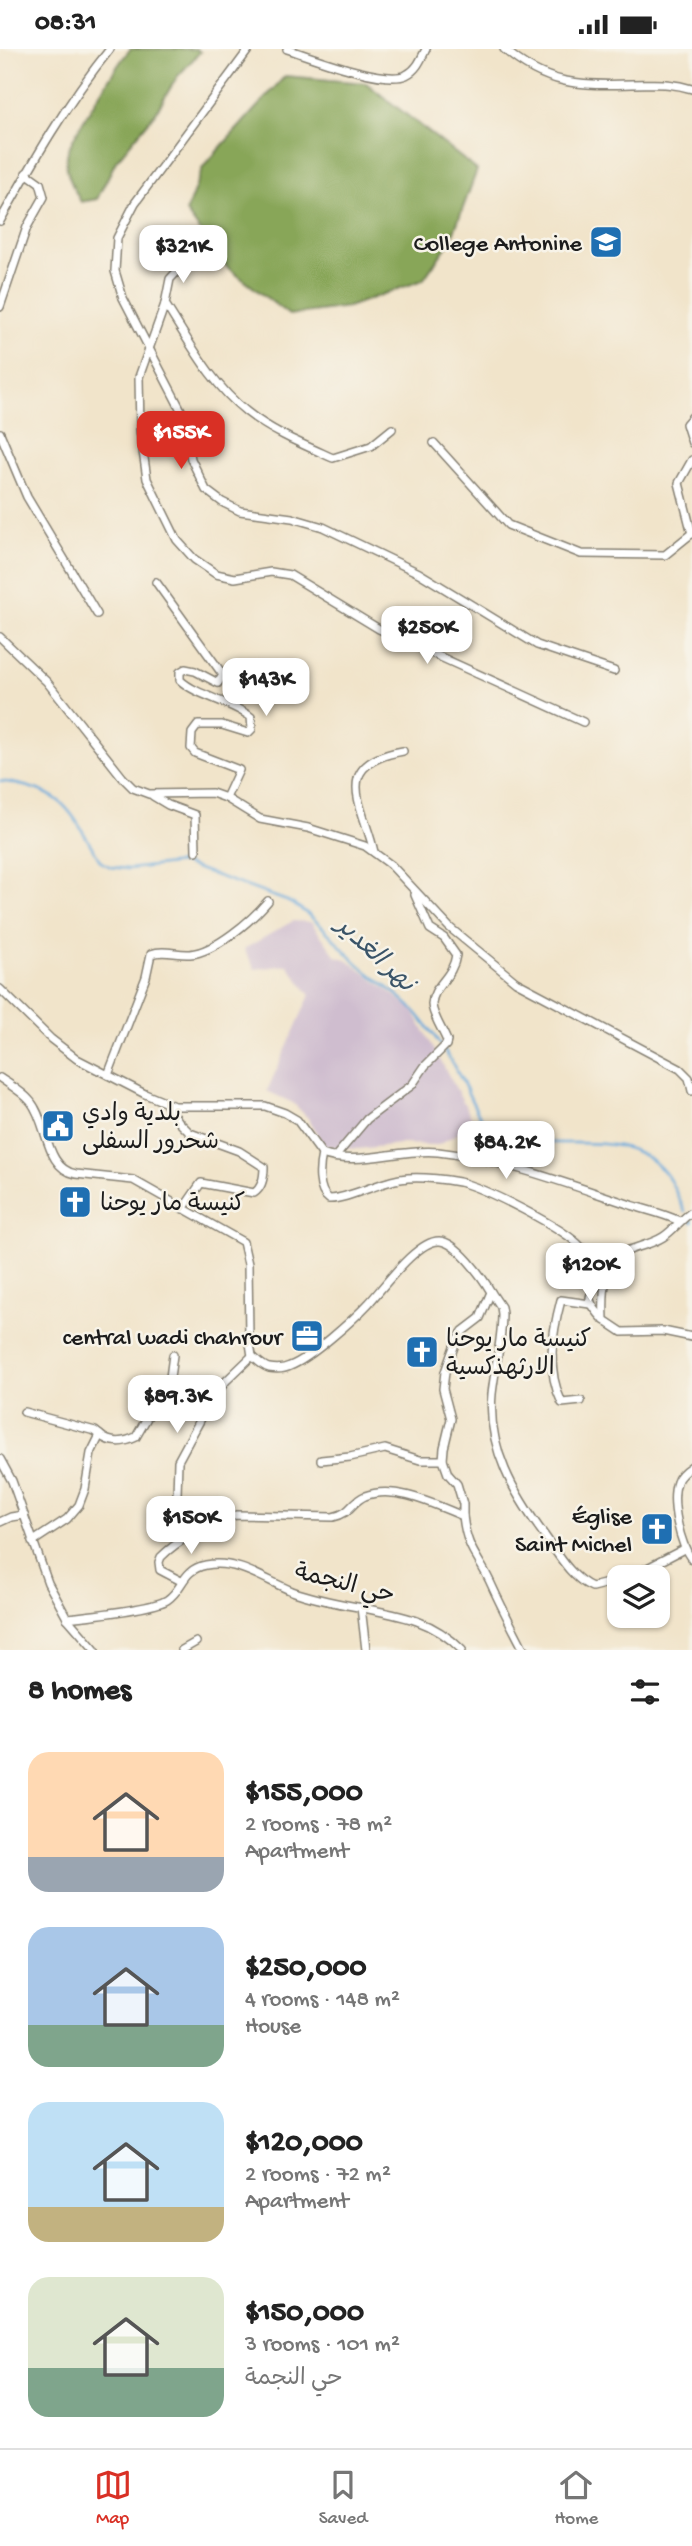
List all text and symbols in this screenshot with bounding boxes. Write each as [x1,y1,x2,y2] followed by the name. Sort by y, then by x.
[35,9,96,40] text: 08:31
[587,223,625,261] school or university icon: College Antonine
[134,225,232,285] pin: $321K
[414,231,583,260] place label: College Antonine
[155,234,211,261] text: $321K
[132,411,230,471] pin: $155K
[153,420,209,447] text: $155K
[378,607,476,666] pin: $250K
[397,615,457,642] text: $250K
[217,659,315,718] pin: $143K
[238,667,294,694] text: $143K
[326,909,422,1002] water label: نهر الغدير
[82,1101,219,1158] place label: بلدية وادي شحرور السفلى
[39,1107,77,1145] public building icon: بلدية وادي شحرور السفلى
[449,1121,563,1181] pin: $84.2K
[474,1130,538,1157] text: $84.2K
[56,1183,94,1221] church icon: كنيسة مار يوحنا
[100,1191,245,1220] place label: كنيسة مار يوحنا
[541,1243,639,1303] pin: $120K
[562,1252,618,1279] text: $120K
[288,1317,326,1355] office icon: central wadi chahrour
[63,1325,285,1354] place label: central wadi chahrour
[446,1327,591,1384] place label: كنيسة مار يوحنا الارثهذكسية
[403,1333,441,1371] church icon: كنيسة مار يوحنا الارثهذكسية
[120,1375,234,1435] pin: $89.3K
[144,1384,210,1411] text: $89.3K
[142,1497,240,1556] pin: $150K
[515,1504,633,1561] place label: Église Saint Michel
[162,1505,220,1532] text: $150K
[638,1510,676,1548] church icon: Église Saint Michel
[290,1559,397,1615] street label: حي النجمة
[607,1565,670,1628] map controls
[607,1565,670,1628] button: layers
[626,1673,664,1711] icon: filters
[28,1675,131,1710] text: 8 homes
[245,1777,363,1812] text: $155,000
[84,1780,168,1864] icon: home
[245,1812,392,1839] text: 2 rooms · 78 m²
[245,1839,349,1866] text: Apartment
[245,1952,367,1987] text: $250,000
[84,1955,168,2039] icon: home
[245,1987,400,2014] text: 4 rooms · 148 m²
[245,2014,301,2041] text: House
[245,2127,363,2162] text: $120,000
[84,2130,168,2214] icon: home
[245,2162,391,2189] text: 2 rooms · 72 m²
[245,2189,349,2216] text: Apartment
[245,2297,364,2332] text: $150,000
[84,2305,168,2389] icon: home
[245,2332,400,2359] text: 3 rooms · 101 m²
[245,2366,343,2393] text: حي النجمة
[94,2466,132,2531] tab: Map
[319,2466,367,2531] tab: Saved
[554,2466,598,2531] tab: Home

